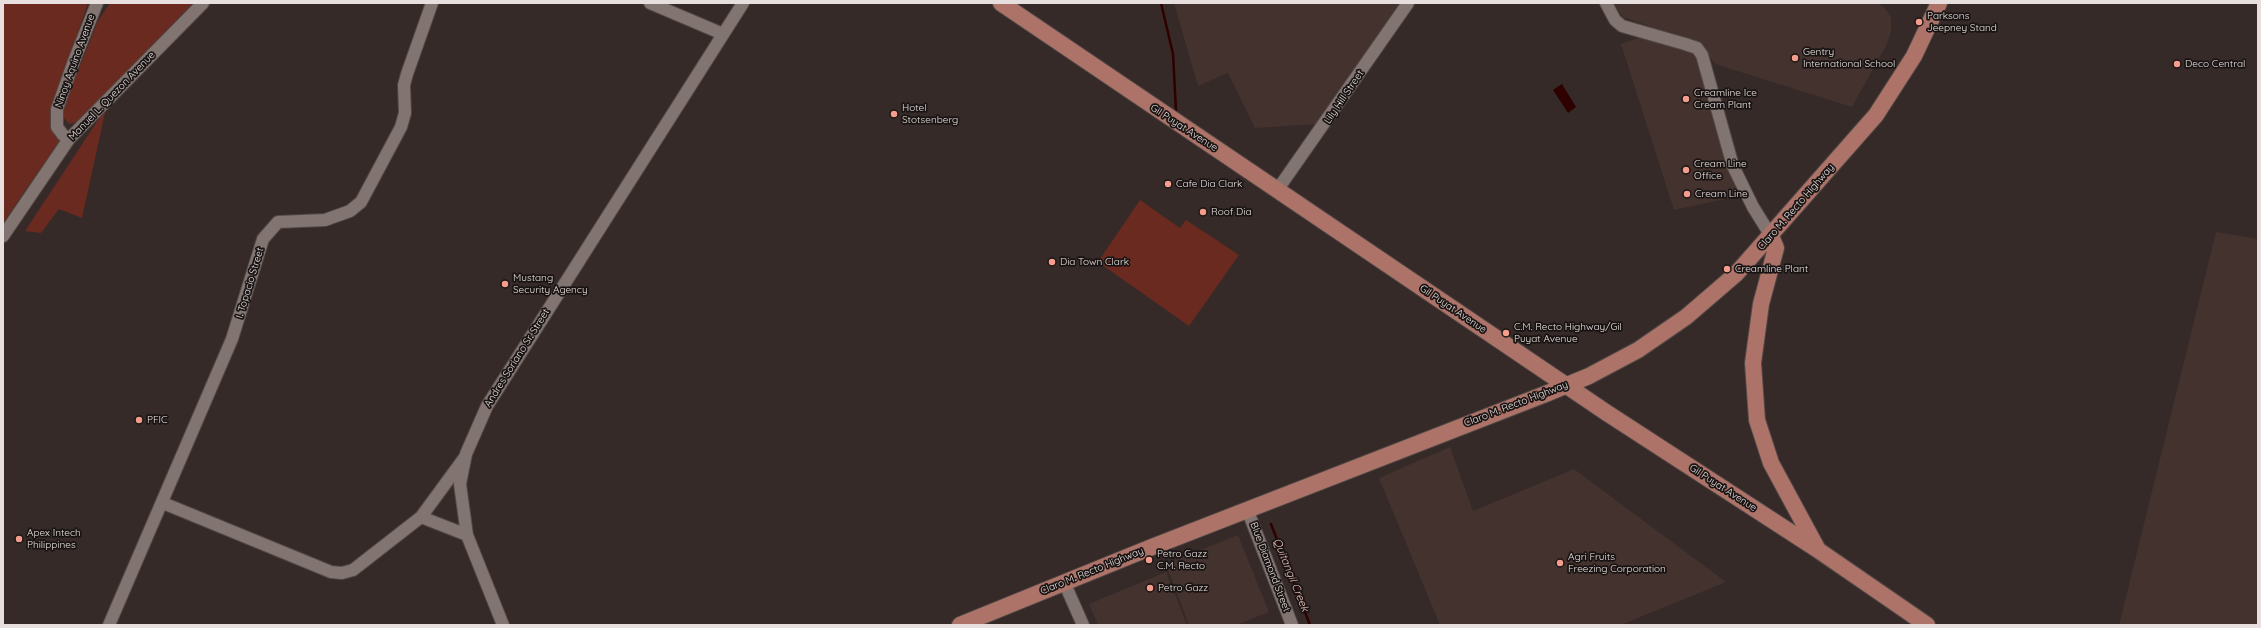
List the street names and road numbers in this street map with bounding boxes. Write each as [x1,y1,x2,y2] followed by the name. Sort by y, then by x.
[52,13,98,109] street label: Ninoy Aquino Avenue
[66,49,158,143] street label: Manuel L. Quezon Avenue
[1322,68,1366,126] street label: Lily Hill Street
[1148,102,1220,154] street label: Gil Puyat Avenue
[1755,161,1837,253] street label: Claro M. Recto Highway
[234,246,266,320] street label: I. Topacio Street
[1417,282,1489,336] street label: Gil Puyat Avenue
[482,307,552,409] street label: Andres Soriano Sr. Street
[1462,379,1570,429] street label: Claro M. Recto Highway
[1687,462,1759,514] street label: Gil Puyat Avenue
[1247,520,1293,614] street label: Blue Diamond Street
[1039,545,1145,597] street label: Claro M. Recto Highway

